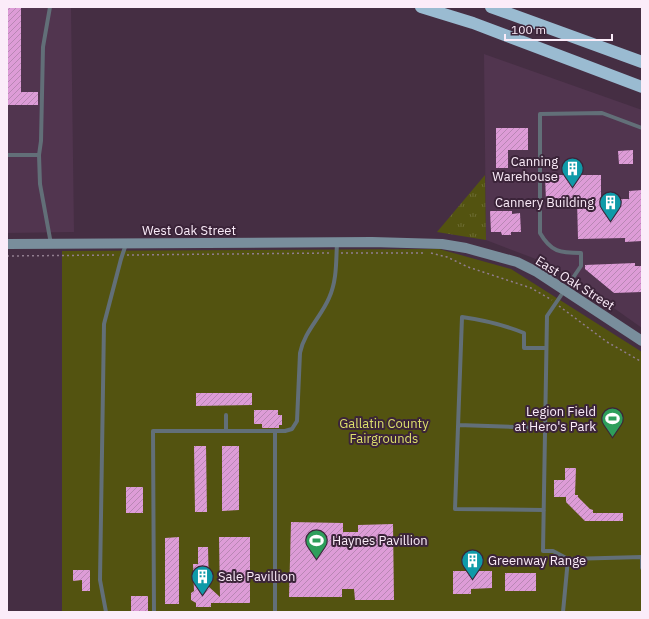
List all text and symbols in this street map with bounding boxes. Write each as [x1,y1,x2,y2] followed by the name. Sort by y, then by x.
[505,16,612,42] scale bar
[511,22,546,37] text: 100 m
[492,153,558,185] place label: Canning Warehouse
[560,155,586,188] building icon: Canning Warehouse
[597,189,623,222] building icon: Cannery Building
[495,194,594,211] place label: Cannery Building
[142,222,236,239] street label: West Oak Street
[532,252,618,314] street label: East Oak Street
[515,403,596,435] place label: Legion Field at Hero's Park
[599,405,625,438] sports icon: Legion Field at Hero's Park
[339,415,429,447] park label: Gallatin County Fairgrounds
[303,527,329,560] sports icon: Haynes Pavillion
[332,532,428,549] place label: Haynes Pavillion
[459,547,485,580] building icon: Greenway Range
[488,552,586,569] place label: Greenway Range
[190,563,216,596] building icon: Sale Pavillion
[218,568,295,585] place label: Sale Pavillion

